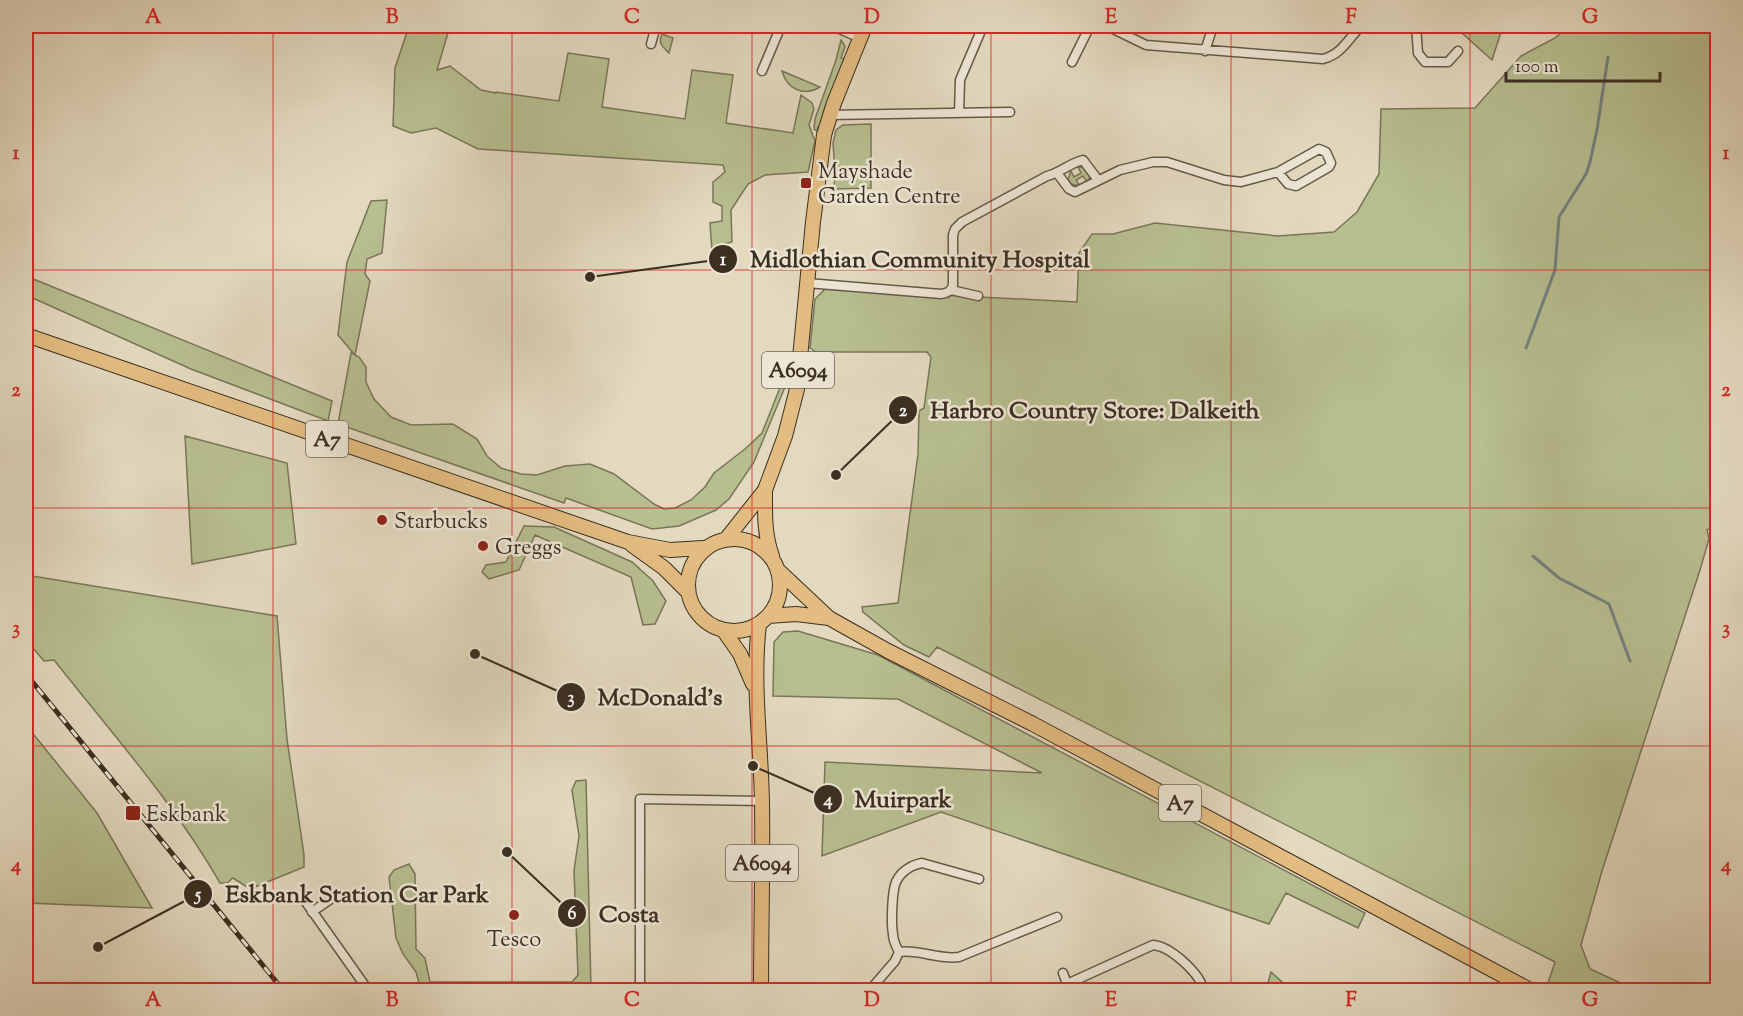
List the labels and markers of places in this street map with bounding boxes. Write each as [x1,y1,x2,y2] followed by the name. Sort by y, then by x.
[818,157,960,214] place label: Mayshade Garden Centre
[799,176,813,190] marker: Mayshade Garden Centre
[708,238,1102,280] callout: Midlothian Community Hospital
[888,389,1272,431] callout: Harbro Country Store: Dalkeith
[394,507,488,539] place label: Starbucks
[375,513,389,527] marker: Starbucks
[495,533,562,565] place label: Greggs
[476,539,490,553] marker: Greggs
[556,676,735,718] callout: McDonald's
[813,778,964,820] callout: Muirpark
[146,800,227,832] place label: Eskbank
[124,804,142,822] marker: Eskbank
[183,873,501,915] callout: Eskbank Station Car Park
[557,892,671,934] callout: Costa
[507,908,521,922] marker: Tesco
[487,925,541,957] place label: Tesco

